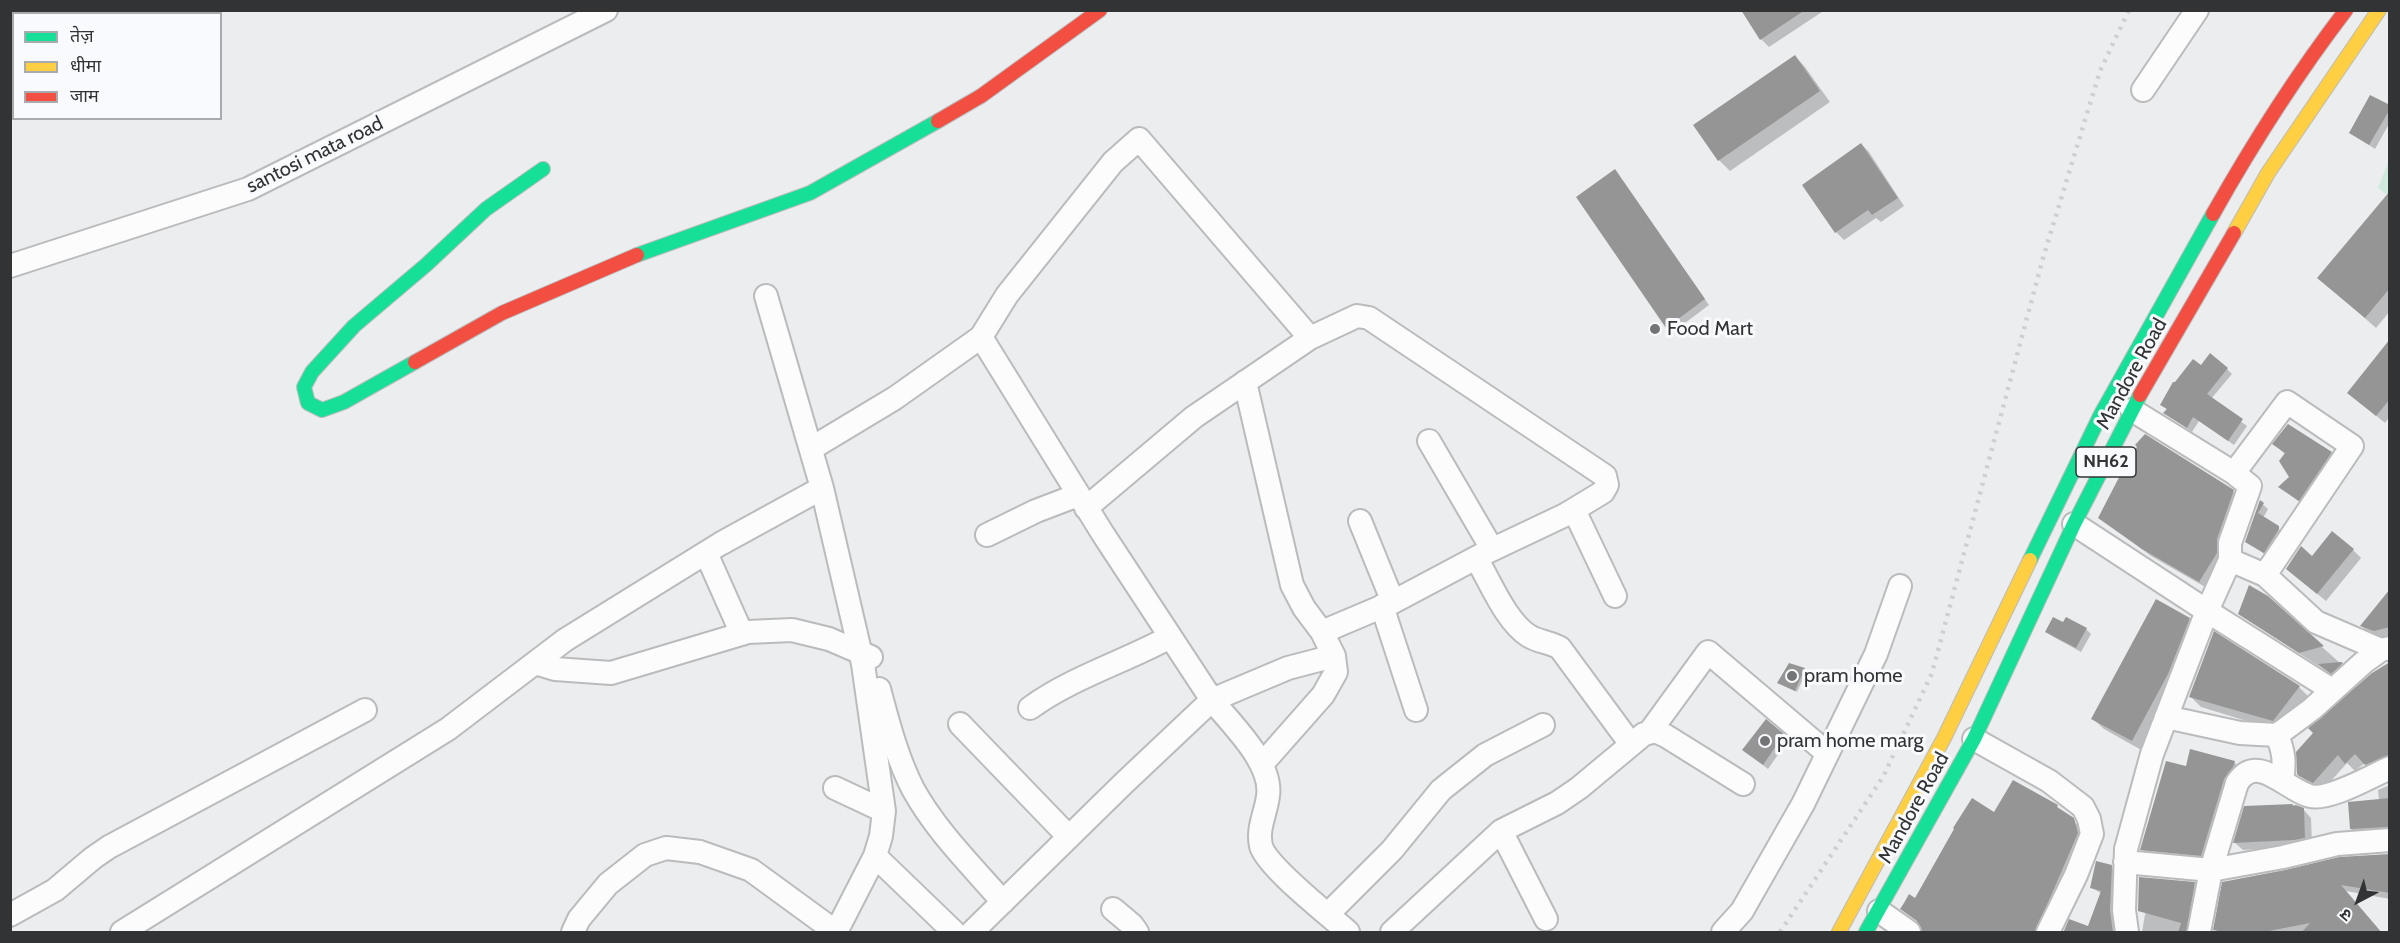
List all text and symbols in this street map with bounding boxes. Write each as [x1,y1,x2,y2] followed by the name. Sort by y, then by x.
[12,12,222,120] legend
[70,25,94,47] text: तेज़
[70,55,101,77] text: धीमा
[70,85,99,107] text: जाम
[243,112,387,198] street label: santosi mata road
[2092,314,2172,434] street label: Mandore Road
[1667,317,1753,341] place label: Food Mart
[1648,322,1662,336] marker: Food Mart
[2076,447,2136,477] road number: NH62
[1804,664,1903,688] place label: pram home
[1785,669,1799,683] marker: pram home
[1777,729,1923,753] place label: pram home marg
[1758,734,1772,748] marker: pram home marg
[1874,748,1954,868] street label: Mandore Road
[2328,871,2388,931] north arrow
[2336,905,2356,925] text: उ

